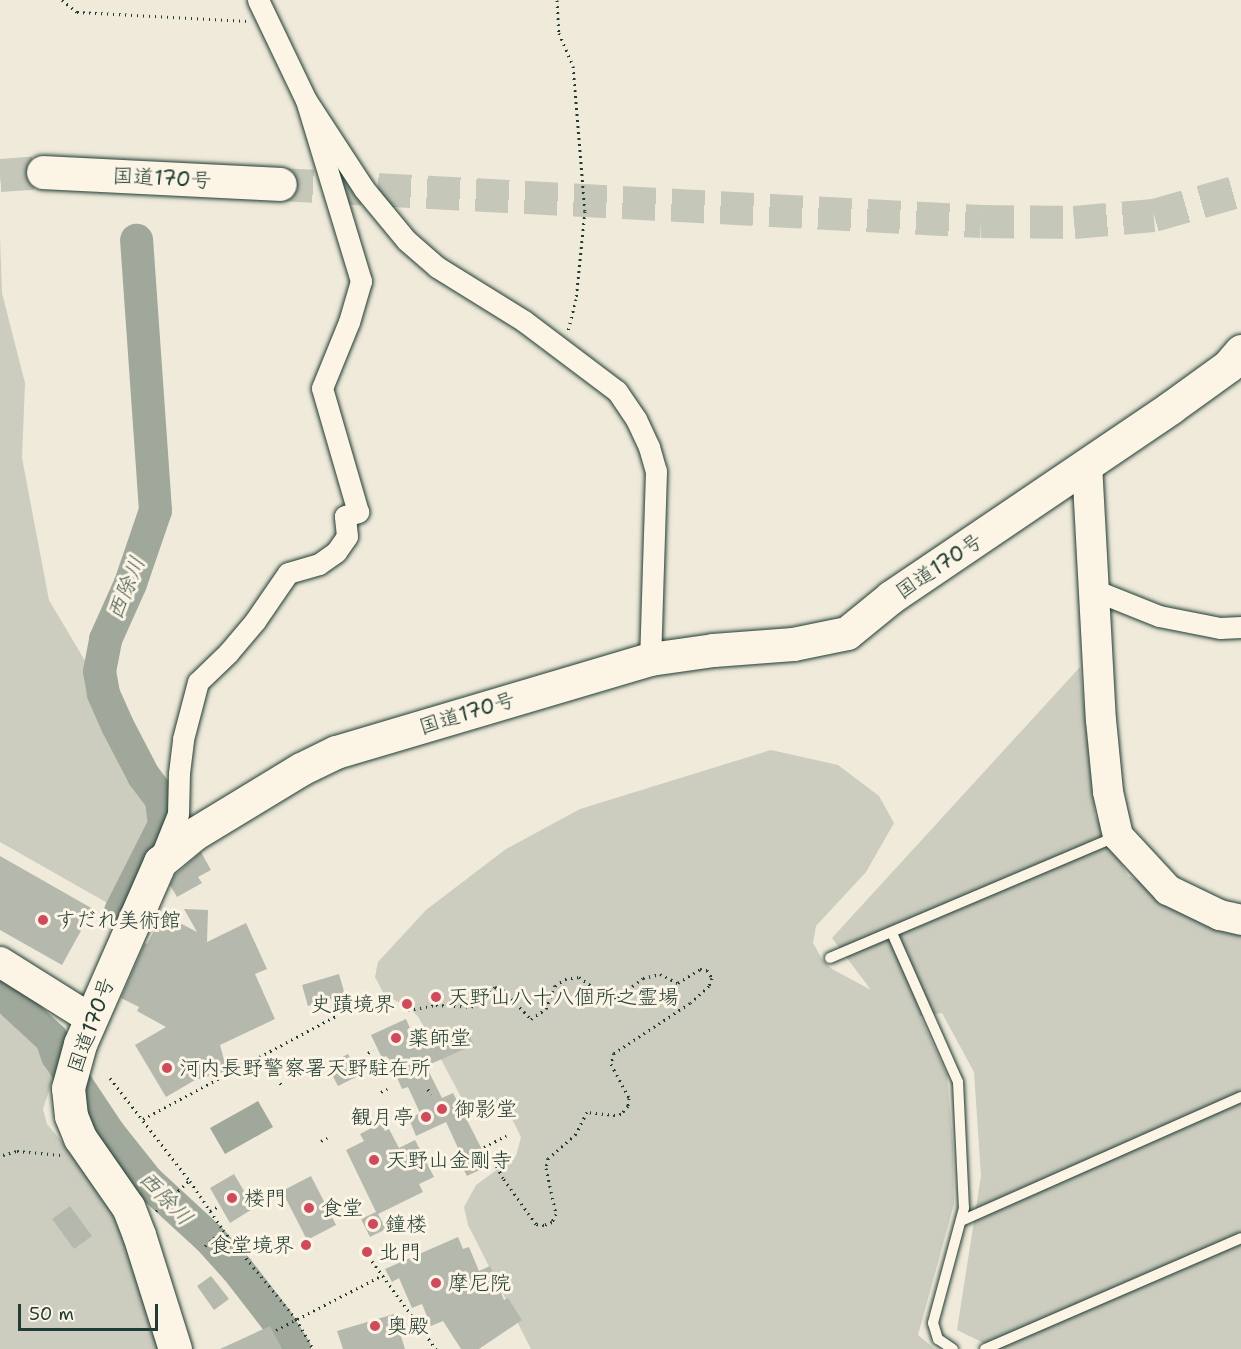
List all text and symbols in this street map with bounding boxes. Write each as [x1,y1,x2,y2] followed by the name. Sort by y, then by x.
[112,163,212,193] street label: 国道170号
[891,528,987,604] street label: 国道170号
[101,552,151,624] water label: 西除川
[416,686,518,740] street label: 国道170号
[55,907,181,933] place label: すだれ美術館
[36,913,50,927] marker: すだれ美術館
[62,974,120,1076] street label: 国道170号
[448,984,679,1010] place label: 天野山八十八個所之霊場
[429,990,443,1004] marker: 天野山八十八個所之霊場
[311,991,395,1017] place label: 史蹟境界
[400,997,414,1011] marker: 史蹟境界
[408,1025,471,1051] place label: 薬師堂
[389,1031,403,1045] marker: 薬師堂
[179,1055,431,1081] place label: 河内長野警察署天野駐在所
[160,1061,174,1075] marker: 河内長野警察署天野駐在所
[454,1096,517,1122] place label: 御影堂
[435,1102,449,1116] marker: 御影堂
[351,1104,414,1130] place label: 観月亭
[419,1110,433,1124] marker: 観月亭
[386,1147,512,1173] place label: 天野山金剛寺
[367,1153,381,1167] marker: 天野山金剛寺
[134,1165,198,1231] water label: 西除川
[244,1185,286,1211] place label: 楼門
[225,1191,239,1205] marker: 楼門
[321,1195,363,1221] place label: 食堂
[302,1201,316,1215] marker: 食堂
[385,1211,427,1237] place label: 鐘楼
[366,1217,380,1231] marker: 鐘楼
[210,1232,294,1258] place label: 食堂境界
[299,1238,313,1252] marker: 食堂境界
[379,1239,421,1265] place label: 北門
[360,1245,374,1259] marker: 北門
[448,1270,511,1296] place label: 摩尼院
[429,1276,443,1290] marker: 摩尼院
[21,1292,160,1330] scale bar
[29,1302,74,1326] text: 50 m
[387,1313,429,1339] place label: 奥殿
[368,1319,382,1333] marker: 奥殿

